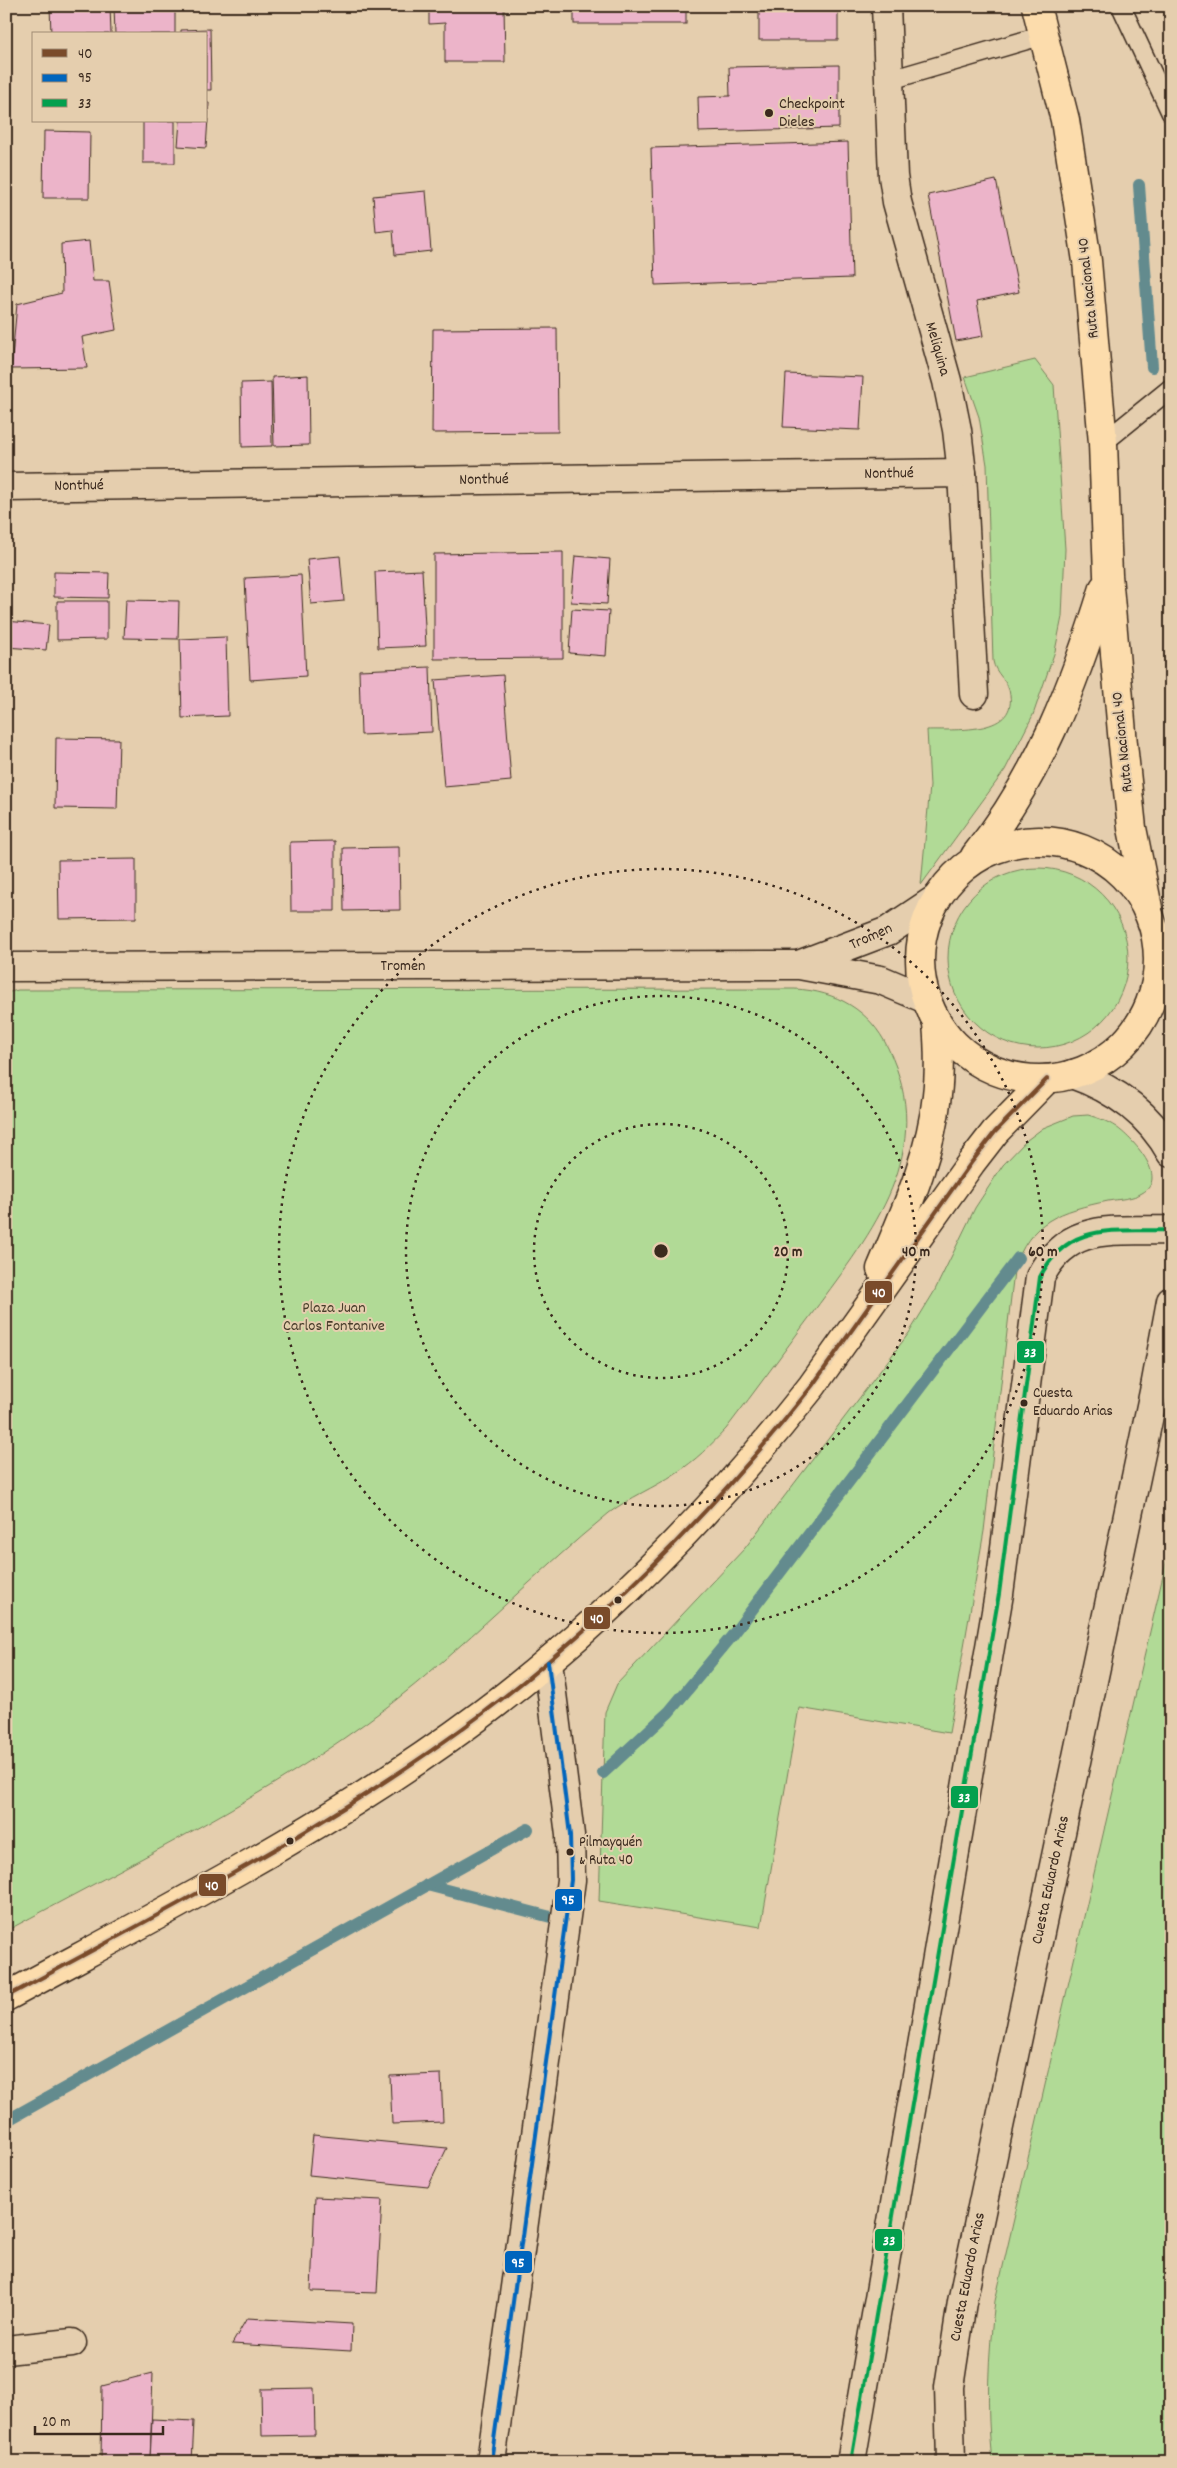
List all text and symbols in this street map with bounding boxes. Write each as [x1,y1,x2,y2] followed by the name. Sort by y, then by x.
[32,32,208,122] legend
[78,44,92,66] text: 40
[78,68,92,90] text: 95
[779,93,845,134] place label: Checkpoint Dieles
[78,94,91,116] text: 33
[763,107,775,119] marker: Checkpoint Dieles
[1072,236,1106,340] street label: Ruta Nacional 40
[918,319,956,379] street label: Meliquina
[864,462,914,486] street label: Nonthué
[459,468,509,492] street label: Nonthué
[54,474,104,498] street label: Nonthué
[1106,690,1140,794] street label: Ruta Nacional 40
[846,917,896,957] street label: Tromen
[381,955,425,978] street label: Tromen
[652,1242,670,1260] centre of rings
[774,1242,802,1264] text: 20 m
[902,1242,930,1264] text: 40 m
[1028,1242,1058,1264] text: 60 m
[864,1280,893,1304] line badge: 40
[872,1284,886,1304] text: 40
[283,1297,385,1338] park label: Plaza Juan Carlos Fontanive
[1016,1340,1045,1364] line badge: 33
[1024,1344,1036,1364] text: 33
[1033,1383,1113,1423] place label: Cuesta Eduardo Arias
[1019,1398,1029,1408] marker: Cuesta Eduardo Arias
[613,1595,623,1605] unlabelled marker
[583,1606,611,1630] line badge: 40
[590,1610,604,1630] text: 40
[950,1785,979,1809] line badge: 33
[958,1789,970,1809] text: 33
[1026,1813,1076,1946] street label: Cuesta Eduardo Arias
[579,1832,642,1872] place label: Pilmayquén & Ruta 40
[285,1836,295,1846] unlabelled marker
[565,1847,575,1857] marker: Pilmayquén & Ruta 40
[198,1873,227,1897] line badge: 40
[205,1877,219,1897] text: 40
[554,1888,583,1912] line badge: 95
[562,1891,575,1911] text: 95
[944,2210,992,2343] street label: Cuesta Eduardo Arias
[874,2228,903,2252] line badge: 33
[883,2232,895,2252] text: 33
[504,2250,533,2274] line badge: 95
[512,2254,525,2274] text: 95
[35,2403,162,2435] scale bar
[42,2412,70,2434] text: 20 m

